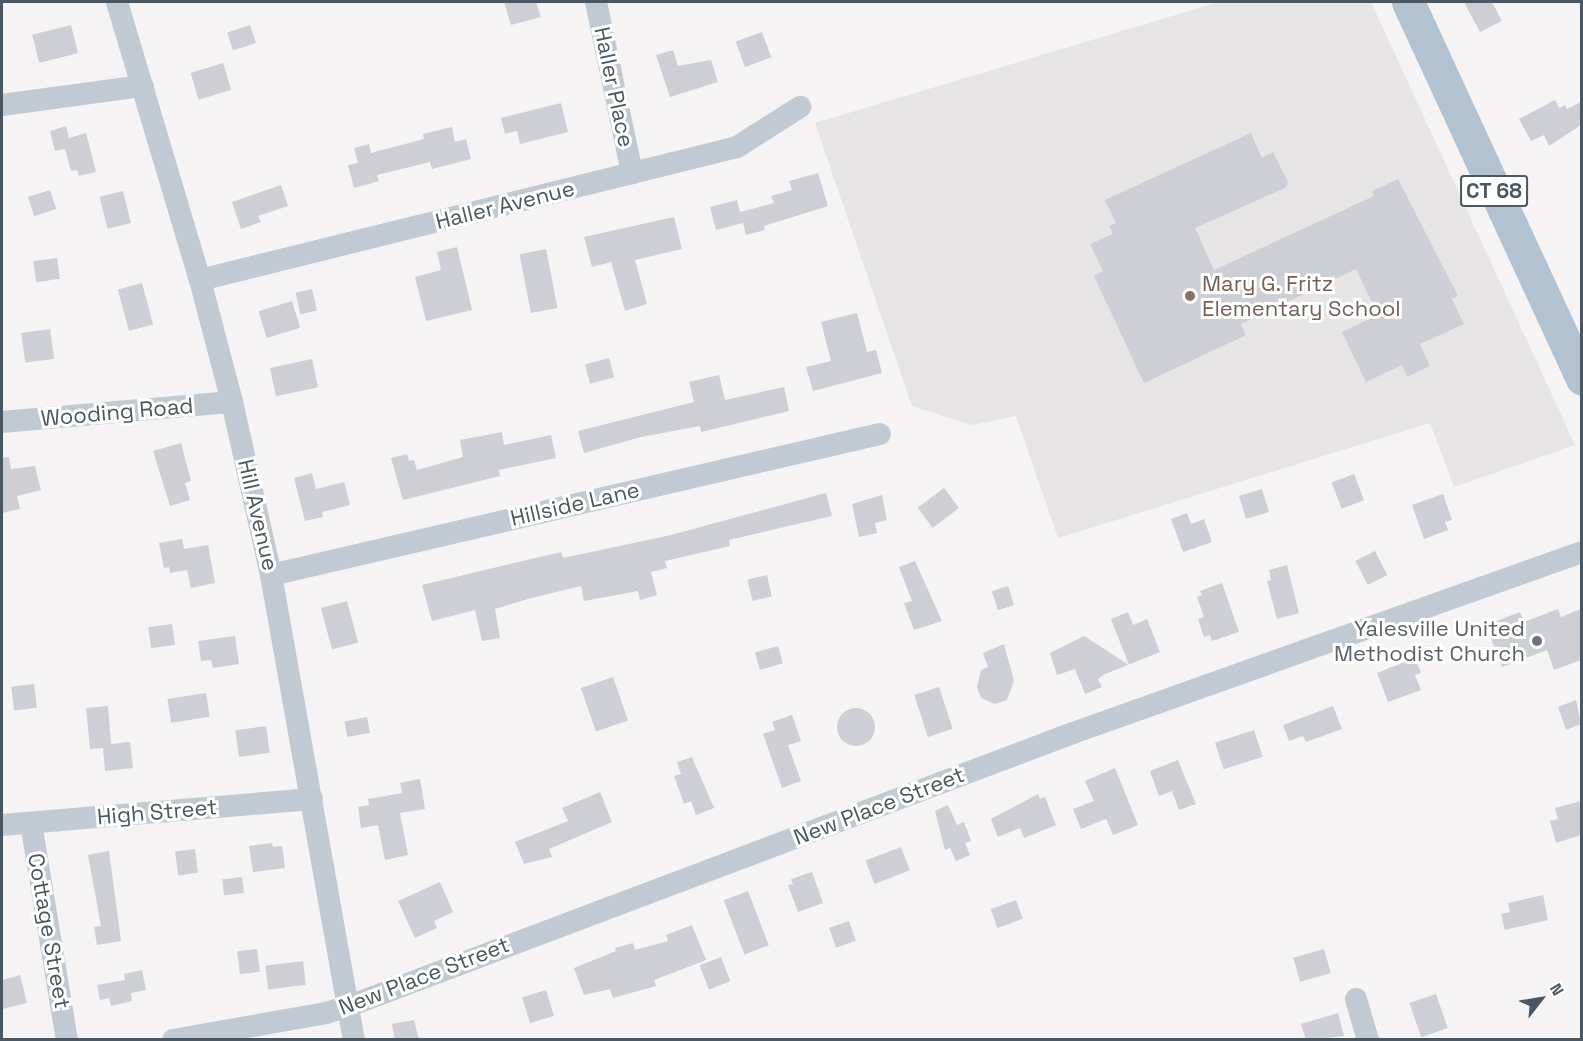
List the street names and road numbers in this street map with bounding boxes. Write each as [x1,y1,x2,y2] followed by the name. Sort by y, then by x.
[588,25,640,149] street label: Haller Place
[1460,173,1528,209] road number: CT 68
[433,175,577,235] street label: Haller Avenue
[40,392,194,432] street label: Wooding Road
[232,457,284,573] street label: Hill Avenue
[508,476,642,532] street label: Hillside Lane
[790,761,968,851] street label: New Place Street
[96,794,218,830] street label: High Street
[22,851,76,1011] street label: Cottage Street
[335,931,513,1021] street label: New Place Street

